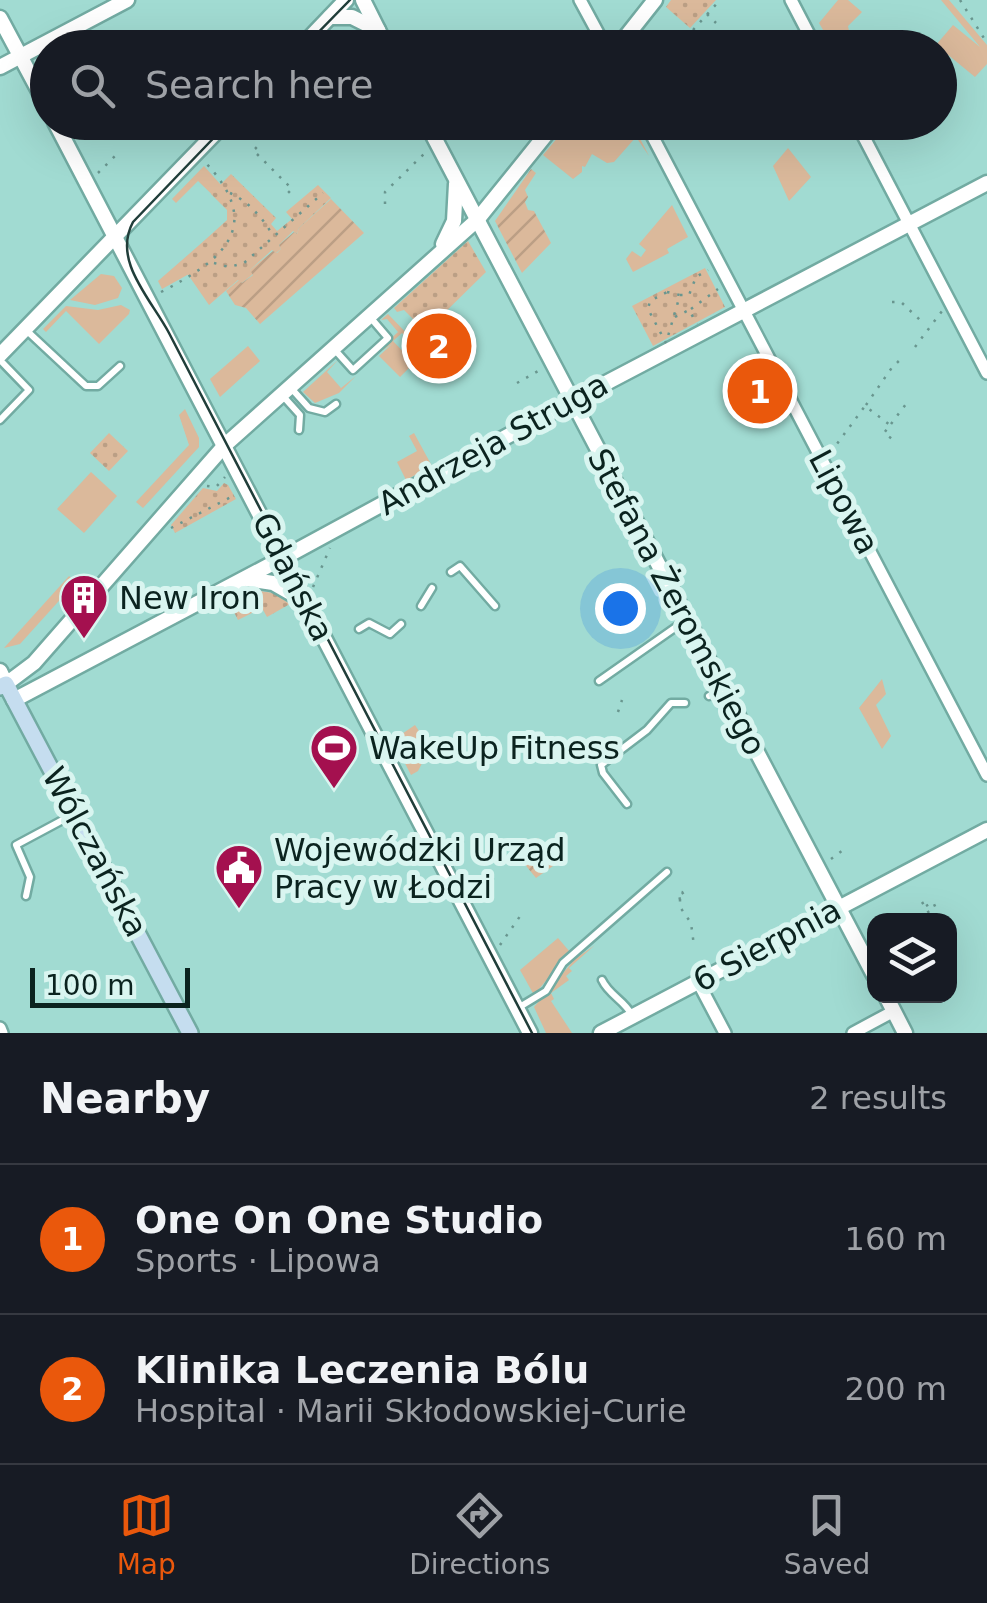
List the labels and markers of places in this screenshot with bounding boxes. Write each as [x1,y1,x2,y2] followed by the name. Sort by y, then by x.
[406,308,472,384] pin: 2
[728,354,792,428] pin: 1
[58,572,110,640] building icon: New Iron
[119,579,261,617] place label: New Iron
[308,722,360,790] sports icon: WakeUp Fitness
[369,729,620,767] place label: WakeUp Fitness
[274,831,566,906] place label: Wojewódzki Urząd Pracy w Łodzi
[213,842,265,910] public building icon: Wojewódzki Urząd Pracy w Łodzi

